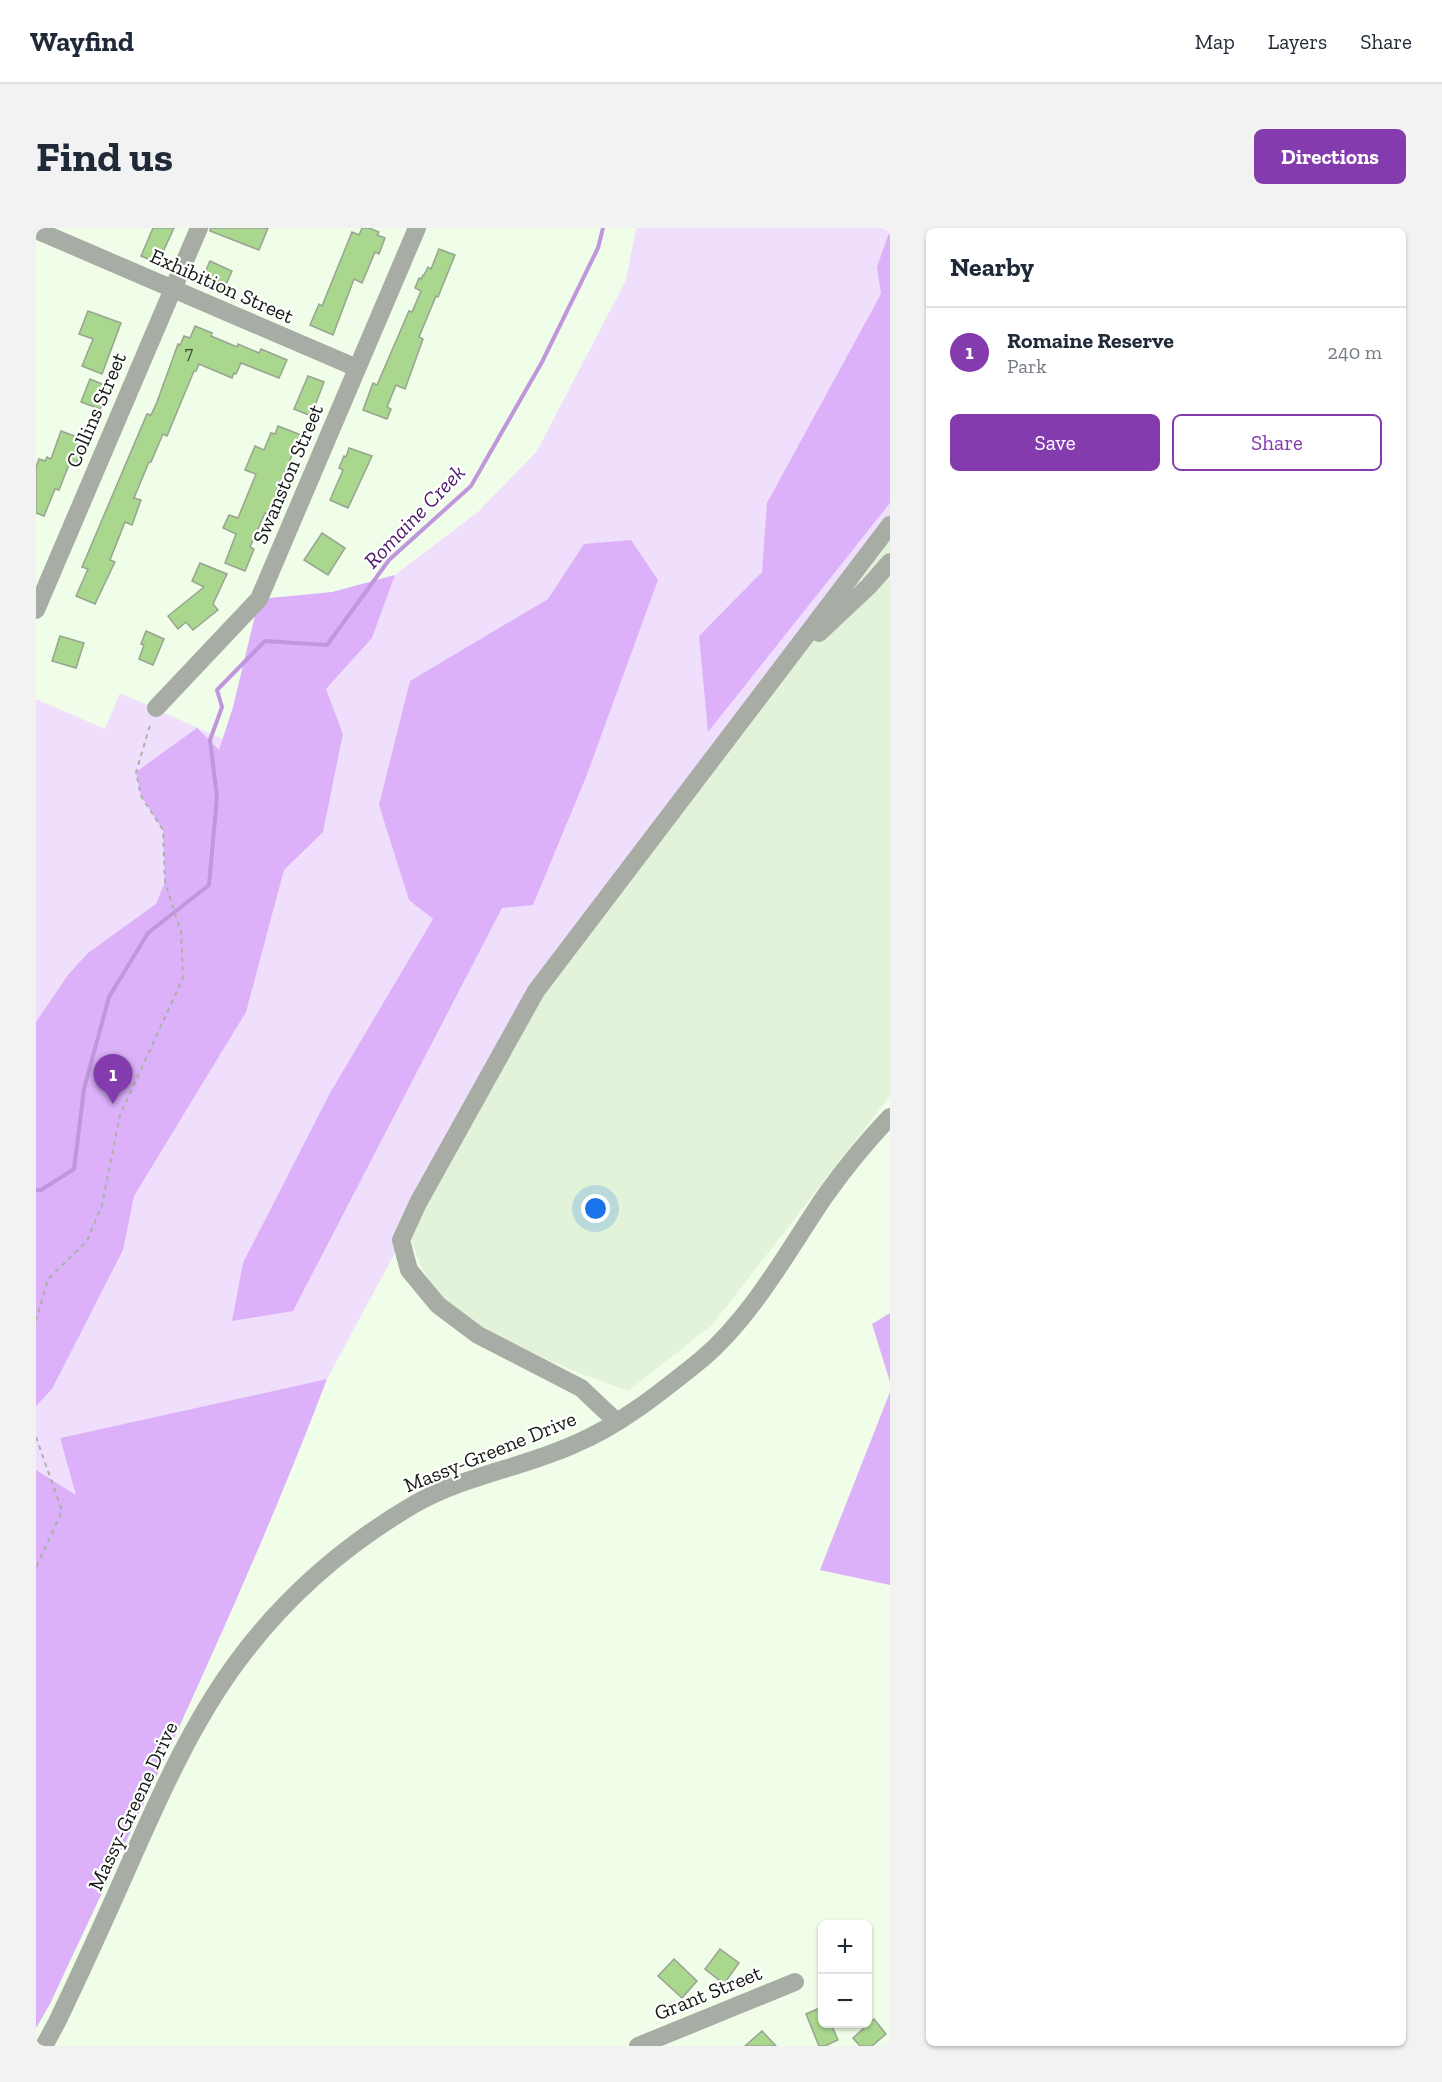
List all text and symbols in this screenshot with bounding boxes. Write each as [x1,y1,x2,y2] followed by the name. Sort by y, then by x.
[30,25,134,58] text: Wayfind
[1195,29,1235,54] text: Map
[1268,29,1327,54] text: Layers
[1360,29,1412,54] text: Share
[1254,129,1406,184] button: Directions
[36,131,173,182] text: Find us
[147,243,298,328] street label: Exhibition Street
[950,251,1034,283] text: Nearby
[1007,327,1174,354] text: Romaine Reserve
[965,340,974,364] text: 1
[1328,340,1382,364] text: 240 m
[185,342,194,364] house number: 7
[60,348,131,471] street label: Collins Street
[1007,354,1047,378] text: Park
[247,400,328,547] street label: Swanston Street
[950,414,1160,471] button: Save
[1172,414,1382,471] button: Share
[358,459,471,574] water label: Romaine Creek
[94,1054,133,1104] pin: 1
[581,1194,610,1223] your location
[400,1406,580,1498] street label: Massy-Greene Drive
[82,1717,183,1894] street label: Massy-Greene Drive
[818,1920,872,2028] map controls
[818,1920,872,1974] button: +
[651,1960,765,2025] street label: Grant Street
[818,1974,872,2028] button: −

